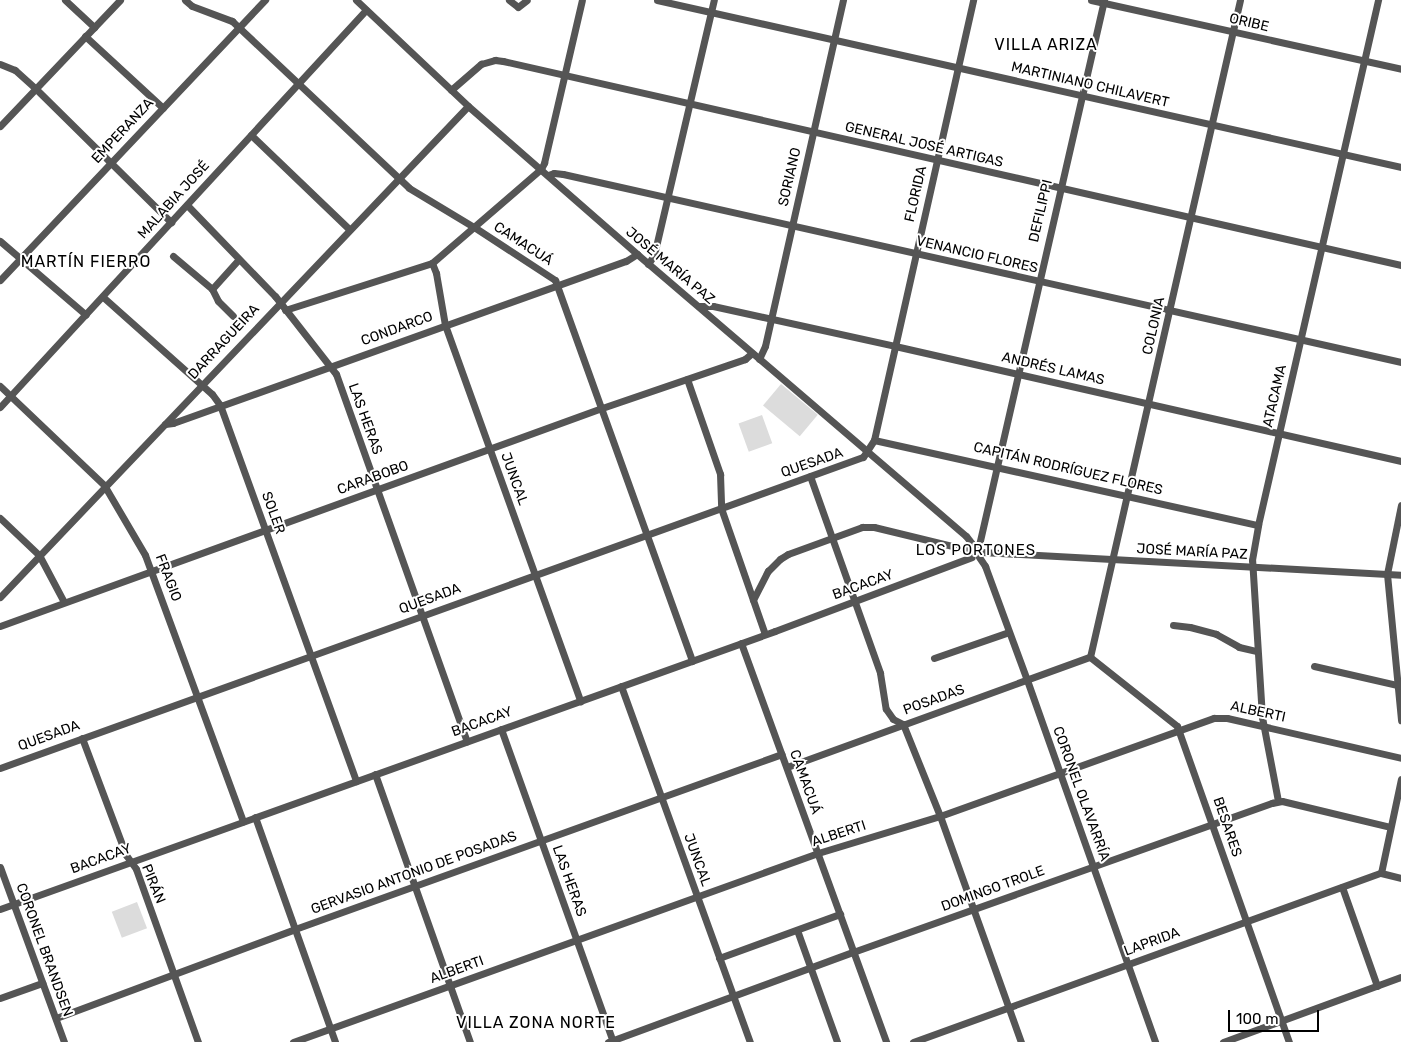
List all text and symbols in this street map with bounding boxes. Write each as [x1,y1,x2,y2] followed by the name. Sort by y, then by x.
[1227,10,1271,36] street label: ORIBE
[992,35,1100,55] district label: VILLA ARIZA
[1009,59,1171,111] street label: MARTINIANO CHILAVERT
[89,95,157,167] street label: EMPERANZA
[843,119,1005,171] street label: GENERAL JOSÉ ARTIGAS
[775,146,805,208] street label: SORIANO
[135,157,213,243] street label: MALABIA JOSÉ
[901,164,931,224] street label: FLORIDA
[1026,178,1056,244] street label: DEFILIPPI
[490,219,556,269] street label: CAMACUÁ
[622,224,718,308] street label: JOSÉ MARÍA PAZ
[915,233,1039,277] street label: VENANCIO FLORES
[19,252,153,272] district label: MARTÍN FIERRO
[1139,295,1169,357] street label: COLONIA
[185,301,263,383] street label: DARRAGUEIRA
[359,308,435,350] street label: CONDARCO
[1000,349,1106,389] street label: ANDRÉS LAMAS
[1260,363,1290,429] street label: ATACAMA
[344,381,386,457] street label: LAS HERAS
[972,439,1164,499] street label: CAPITÁN RODRÍGUEZ FLORES
[779,445,845,481] street label: QUESADA
[497,450,531,508] street label: JUNCAL
[335,457,411,499] street label: CARABOBO
[258,490,288,536] street label: SOLER
[1136,541,1248,563] street label: JOSÉ MARÍA PAZ
[914,542,1038,560] district label: LOS PORTONES
[151,552,185,604] street label: FRAGIO
[830,566,896,604] street label: BACACAY
[397,580,463,618] street label: QUESADA
[901,681,967,719] street label: POSADAS
[1229,698,1287,726] street label: ALBERTI
[449,703,515,741] street label: BACACAY
[16,717,82,755] street label: QUESADA
[1049,724,1113,864] street label: CORONEL OLAVARRÍA
[786,748,824,816] street label: CAMACUÁ
[1209,795,1245,859] street label: BESARES
[810,817,868,851] street label: ALBERTI
[309,828,519,918] street label: GERVASIO ANTONIO DE POSADAS
[680,831,714,889] street label: JUNCAL
[68,840,134,878] street label: BACACAY
[548,843,590,919] street label: LAS HERAS
[138,862,168,906] street label: PIRÁN
[939,862,1047,916] street label: DOMINGO TROLE
[12,881,76,1019] street label: CORONEL BRANDSEN
[1122,924,1182,960] street label: LAPRIDA
[428,953,486,987] street label: ALBERTI
[1231,1000,1322,1032] scale bar
[1236,1010,1278,1028] text: 100 m
[454,1013,618,1033] district label: VILLA ZONA NORTE

